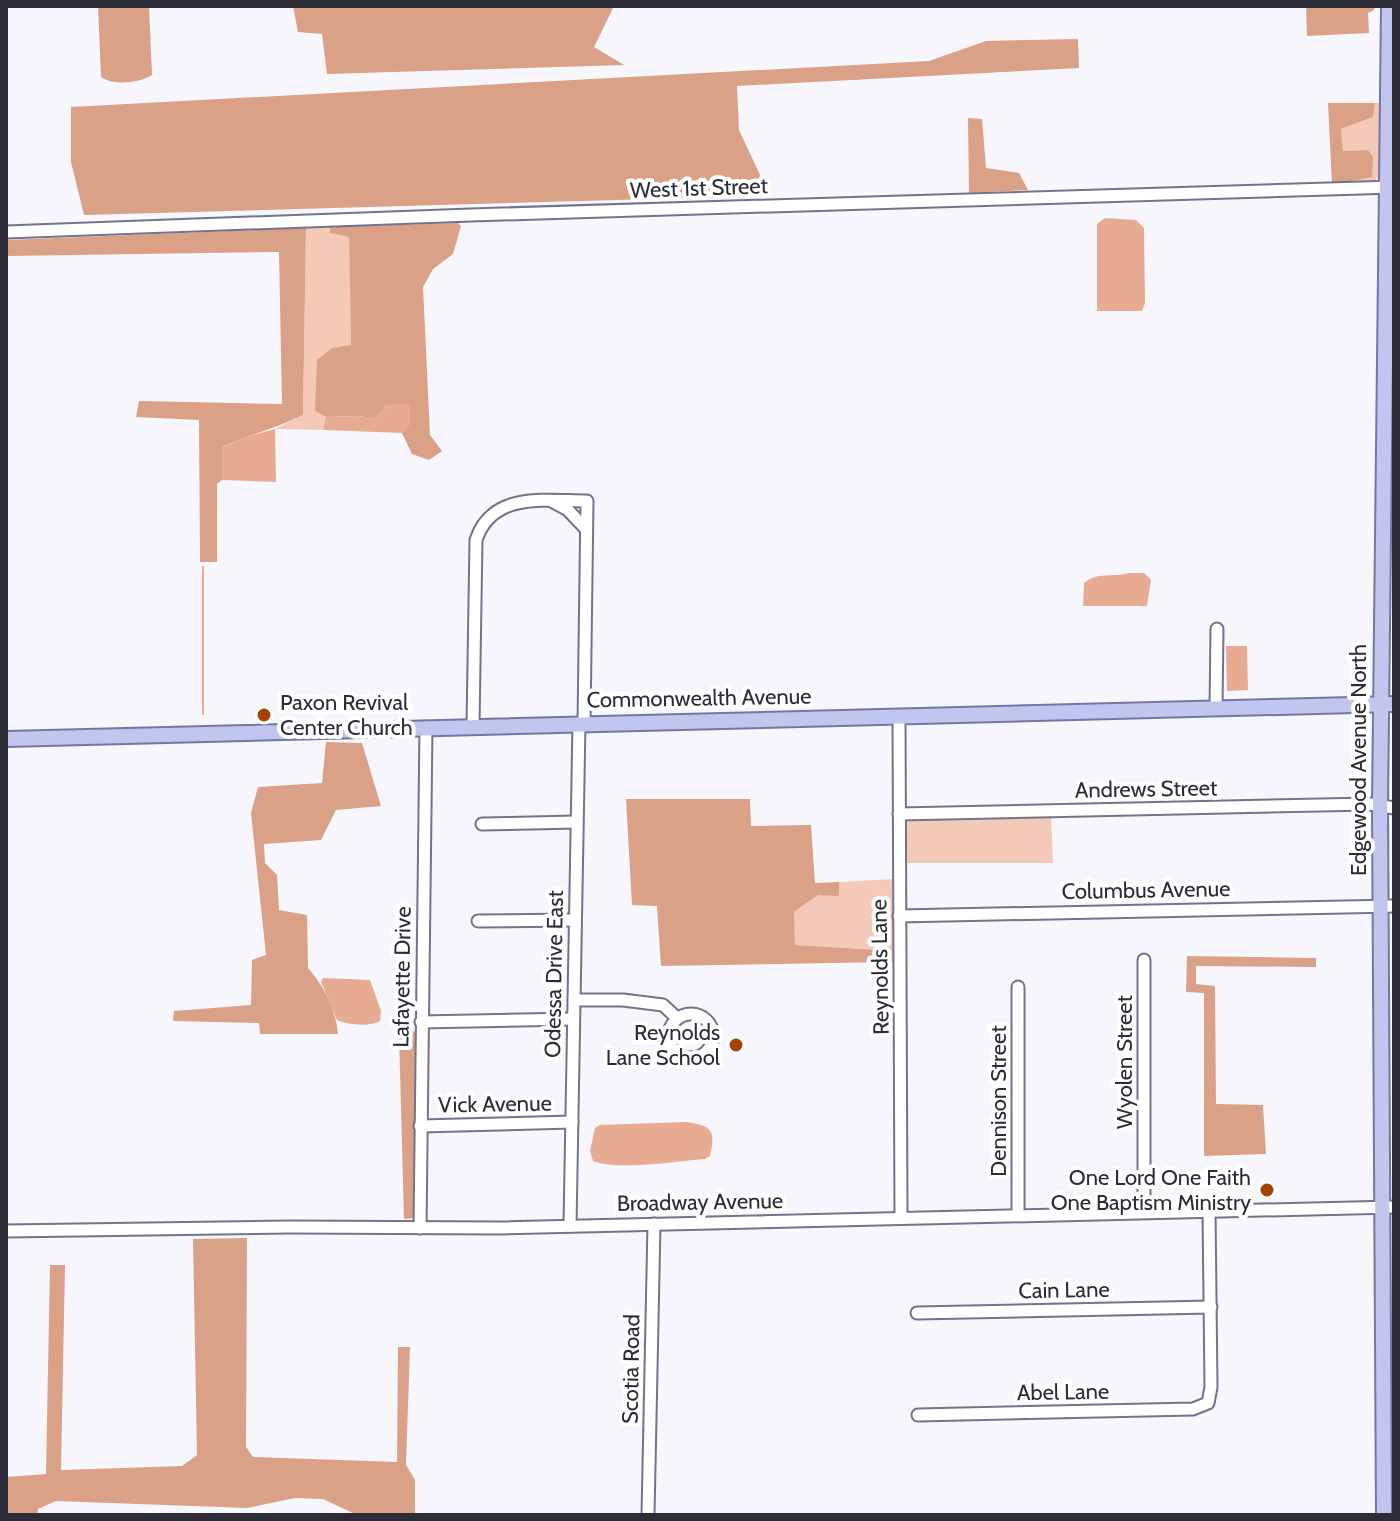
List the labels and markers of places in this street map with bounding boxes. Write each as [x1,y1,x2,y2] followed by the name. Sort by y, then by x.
[280,689,413,741] place label: Paxon Revival Center Church
[255,706,273,724] marker: Paxon Revival Center Church
[606,1019,721,1071] place label: Reynolds Lane School
[727,1036,745,1054] marker: Reynolds Lane School
[1051,1164,1251,1216] place label: One Lord One Faith One Baptism Ministry
[1258,1181,1276,1199] marker: One Lord One Faith One Baptism Ministry

